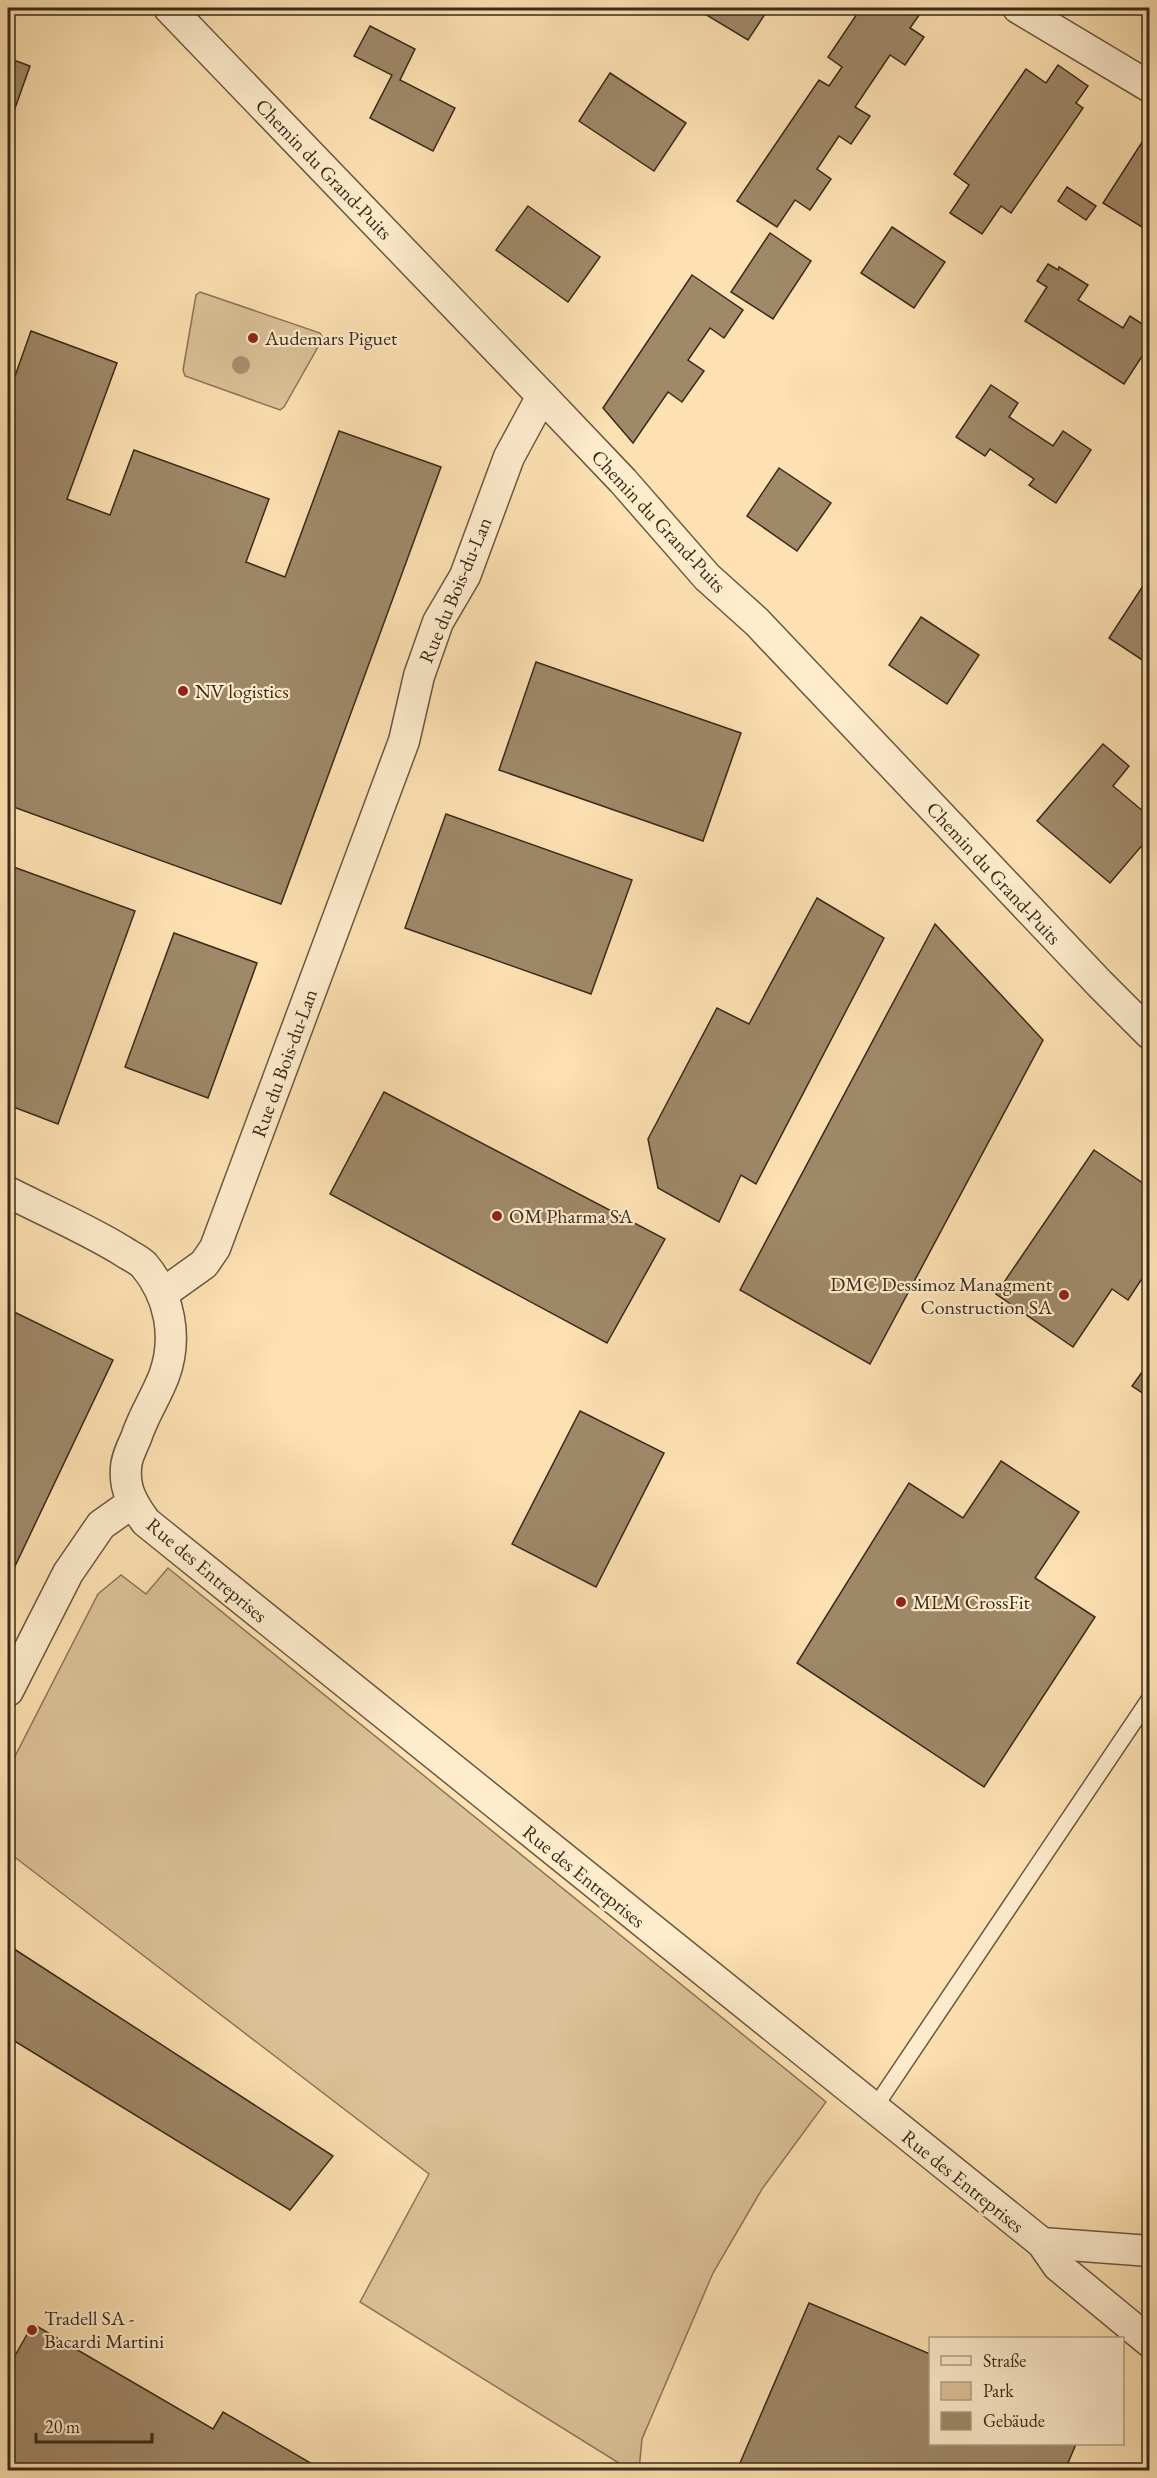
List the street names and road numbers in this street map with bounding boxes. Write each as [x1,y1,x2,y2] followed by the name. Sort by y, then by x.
[250,93,398,245] street label: Chemin du Grand-Puits
[586,444,732,598] street label: Chemin du Grand-Puits
[413,513,498,667] street label: Rue du Bois-du-Lan
[921,796,1067,950] street label: Chemin du Grand-Puits
[245,985,323,1141] street label: Rue du Bois-du-Lan
[141,1512,273,1628] street label: Rue des Entreprises
[517,1819,651,1933] street label: Rue des Entreprises
[896,2124,1030,2238] street label: Rue des Entreprises

